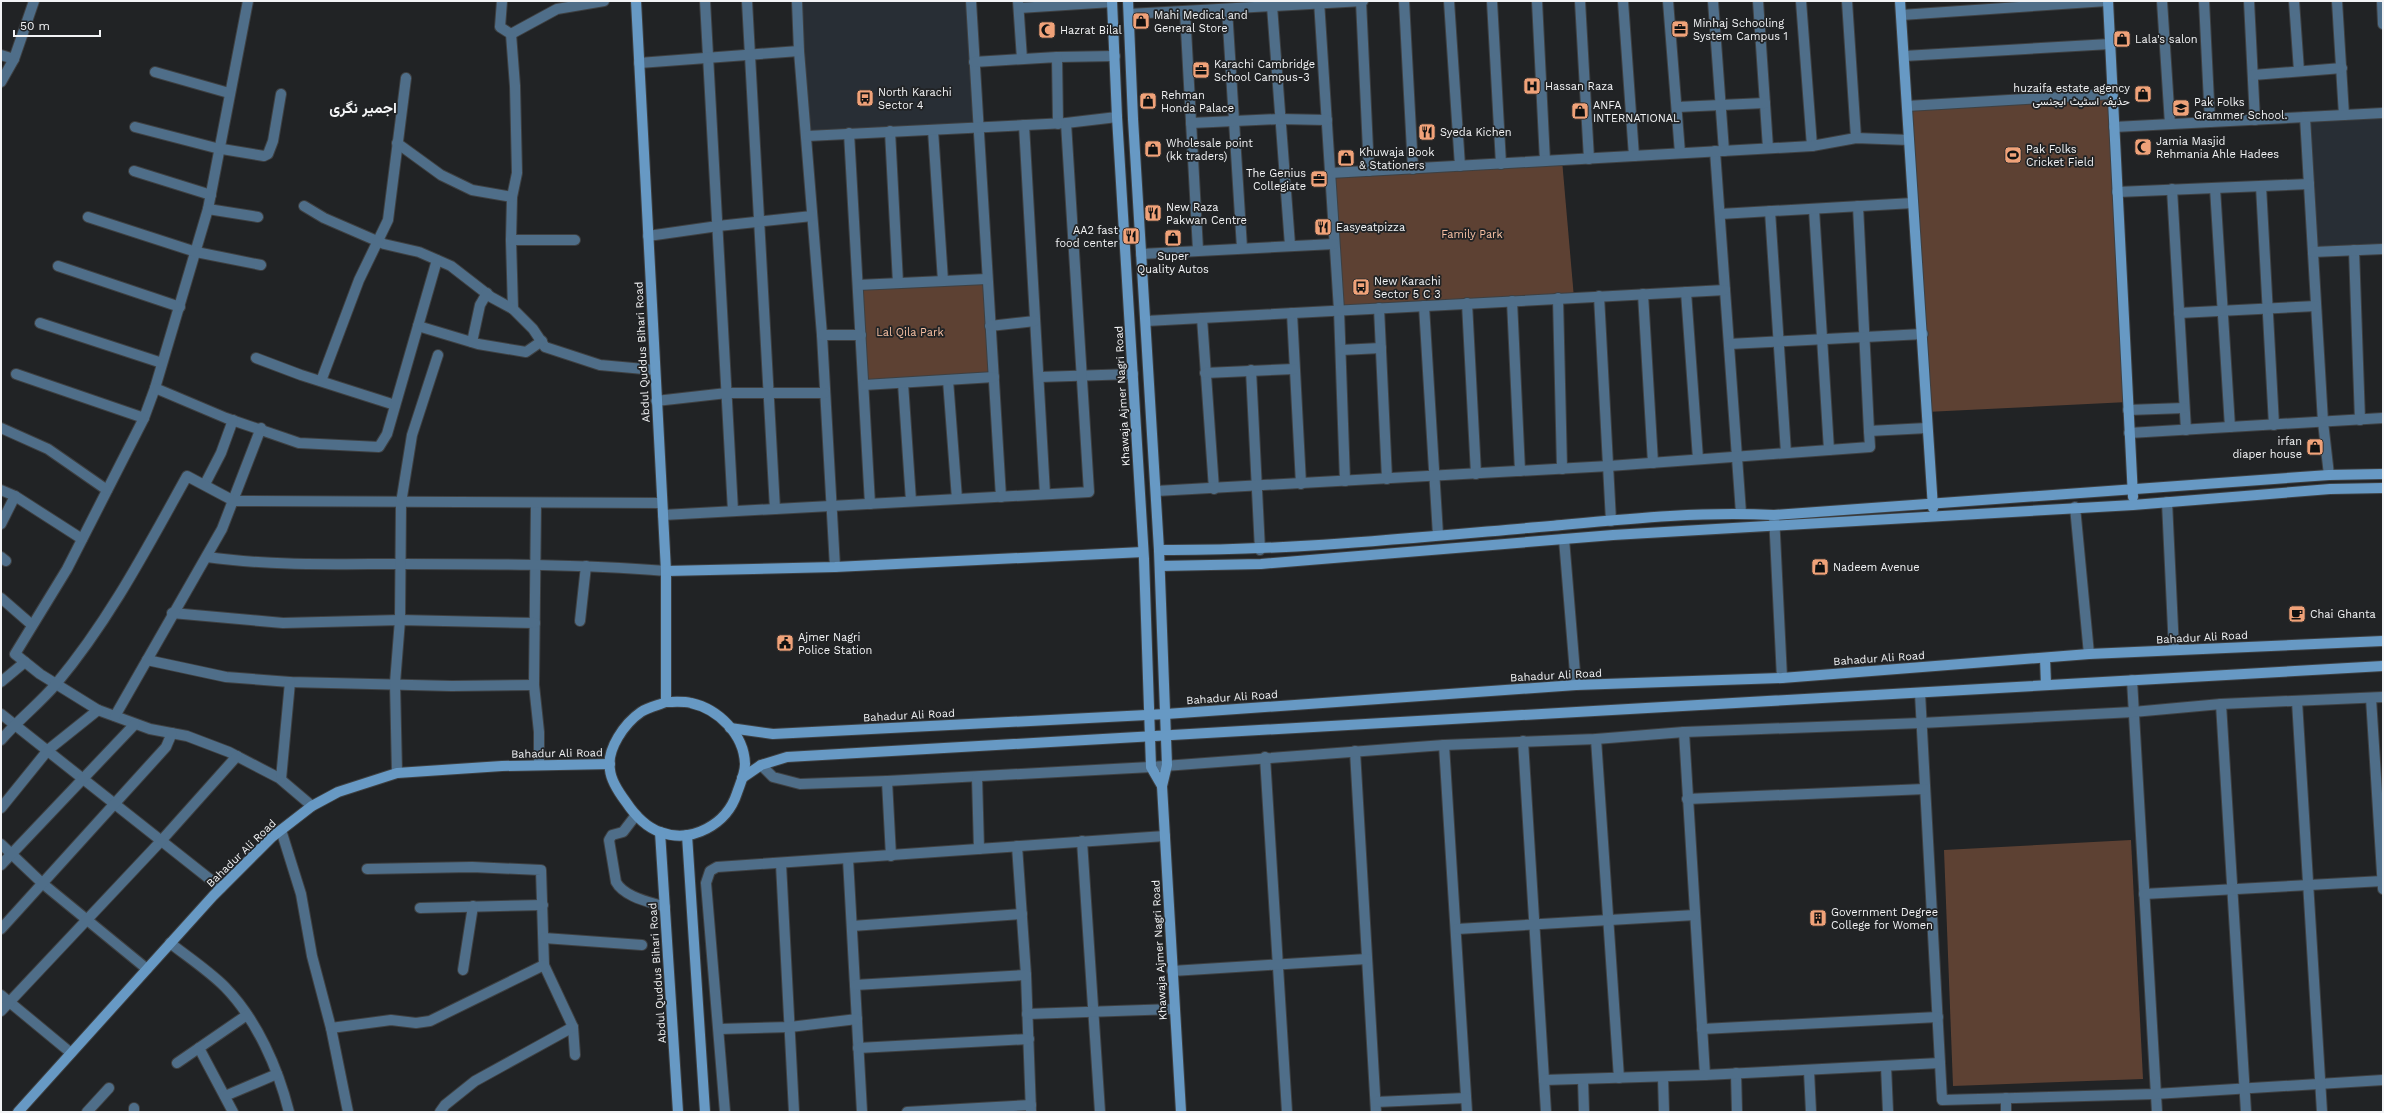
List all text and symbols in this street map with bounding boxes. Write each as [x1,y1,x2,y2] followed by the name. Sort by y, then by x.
[1154,9,1248,35] place label: Mahi Medical and General Store
[1131,11,1151,31] shop icon: Mahi Medical and General Store
[14,12,100,38] scale bar
[1693,17,1788,43] place label: Minhaj Schooling System Campus 1
[20,19,50,33] text: 50 m
[1670,19,1690,39] office icon: Minhaj Schooling System Campus 1
[1037,20,1057,40] mosque icon: Hazrat Bilal
[1060,24,1123,37] place label: Hazrat Bilal
[2112,29,2132,49] shop icon: Lala's salon
[2135,33,2198,46] place label: Lala's salon
[1214,58,1315,84] place label: Karachi Cambridge School Campus-3
[1191,60,1211,80] office icon: Karachi Cambridge School Campus-3
[1522,76,1542,96] hospital icon: Hassan Raza
[1545,80,1613,93] place label: Hassan Raza
[2013,82,2130,108] place label: huzaifa estate agency حذیفہ اسٹیٹ ایجنسی
[2133,84,2153,104] shop icon: huzaifa estate agency حذیفہ اسٹیٹ ایجنسی
[878,86,952,112] place label: North Karachi Sector 4
[855,88,875,108] bus stop icon: North Karachi Sector 4
[1161,89,1234,115] place label: Rehman Honda Palace
[1138,91,1158,111] shop icon: Rehman Honda Palace
[2194,96,2287,122] place label: Pak Folks Grammer School.
[2171,98,2191,118] school or university icon: Pak Folks Grammer School.
[329,99,397,117] district label: اجمیر نگری
[1593,99,1680,125] place label: ANFA INTERNATIONAL
[1570,101,1590,121] shop icon: ANFA INTERNATIONAL
[1417,122,1437,142] restaurant icon: Syeda Kichen
[1440,126,1512,139] place label: Syeda Kichen
[2156,135,2279,161] place label: Jamia Masjid Rehmania Ahle Hadees
[1166,137,1253,163] place label: Wholesale point (kk traders)
[2133,137,2153,157] mosque icon: Jamia Masjid Rehmania Ahle Hadees
[1143,139,1163,159] shop icon: Wholesale point (kk traders)
[2026,143,2094,169] place label: Pak Folks Cricket Field
[2003,145,2023,165] sports icon: Pak Folks Cricket Field
[1359,146,1434,172] place label: Khuwaja Book & Stationers
[1336,148,1356,168] shop icon: Khuwaja Book & Stationers
[1246,167,1306,193] place label: The Genius Collegiate
[1309,169,1329,189] office icon: The Genius Collegiate
[1166,201,1247,227] place label: New Raza Pakwan Centre
[1143,203,1163,223] restaurant icon: New Raza Pakwan Centre
[1313,217,1333,237] restaurant icon: Easyeatpizza
[1336,221,1405,234] place label: Easyeatpizza
[1055,224,1119,250] place label: AA2 fast food center
[1121,226,1141,246] restaurant icon: AA2 fast food center
[1163,228,1183,248] shop icon: Super Quality Autos
[1441,228,1503,241] park label: Family Park
[1137,250,1209,276] place label: Super Quality Autos
[1374,275,1441,301] place label: New Karachi Sector 5 C 3
[1351,277,1371,297] bus stop icon: New Karachi Sector 5 C 3
[632,281,653,423] street label: Abdul Quddus Bihari Road
[1112,325,1133,467] street label: Khawaja Ajmer Nagri Road
[876,326,944,339] park label: Lal Qila Park
[2232,435,2302,461] place label: irfan diaper house
[2305,437,2325,457] shop icon: irfan diaper house
[1810,557,1830,577] shop icon: Nadeem Avenue
[1833,561,1920,574] place label: Nadeem Avenue
[2287,604,2307,624] cafe icon: Chai Ghanta
[2310,608,2376,621] place label: Chai Ghanta
[2156,629,2248,646] street label: Bahadur Ali Road
[798,631,872,657] place label: Ajmer Nagri Police Station
[775,633,795,653] public building icon: Ajmer Nagri Police Station
[1833,649,1925,668] street label: Bahadur Ali Road
[1510,667,1602,684] street label: Bahadur Ali Road
[1186,688,1278,707] street label: Bahadur Ali Road
[863,707,955,724] street label: Bahadur Ali Road
[511,746,603,761] street label: Bahadur Ali Road
[204,817,279,890] street label: Bahadur Ali Road
[1149,879,1170,1021] street label: Khawaja Ajmer Nagri Road
[646,902,669,1044] street label: Abdul Quddus Bihari Road
[1831,906,1938,932] place label: Government Degree College for Women
[1808,908,1828,928] building icon: Government Degree College for Women

